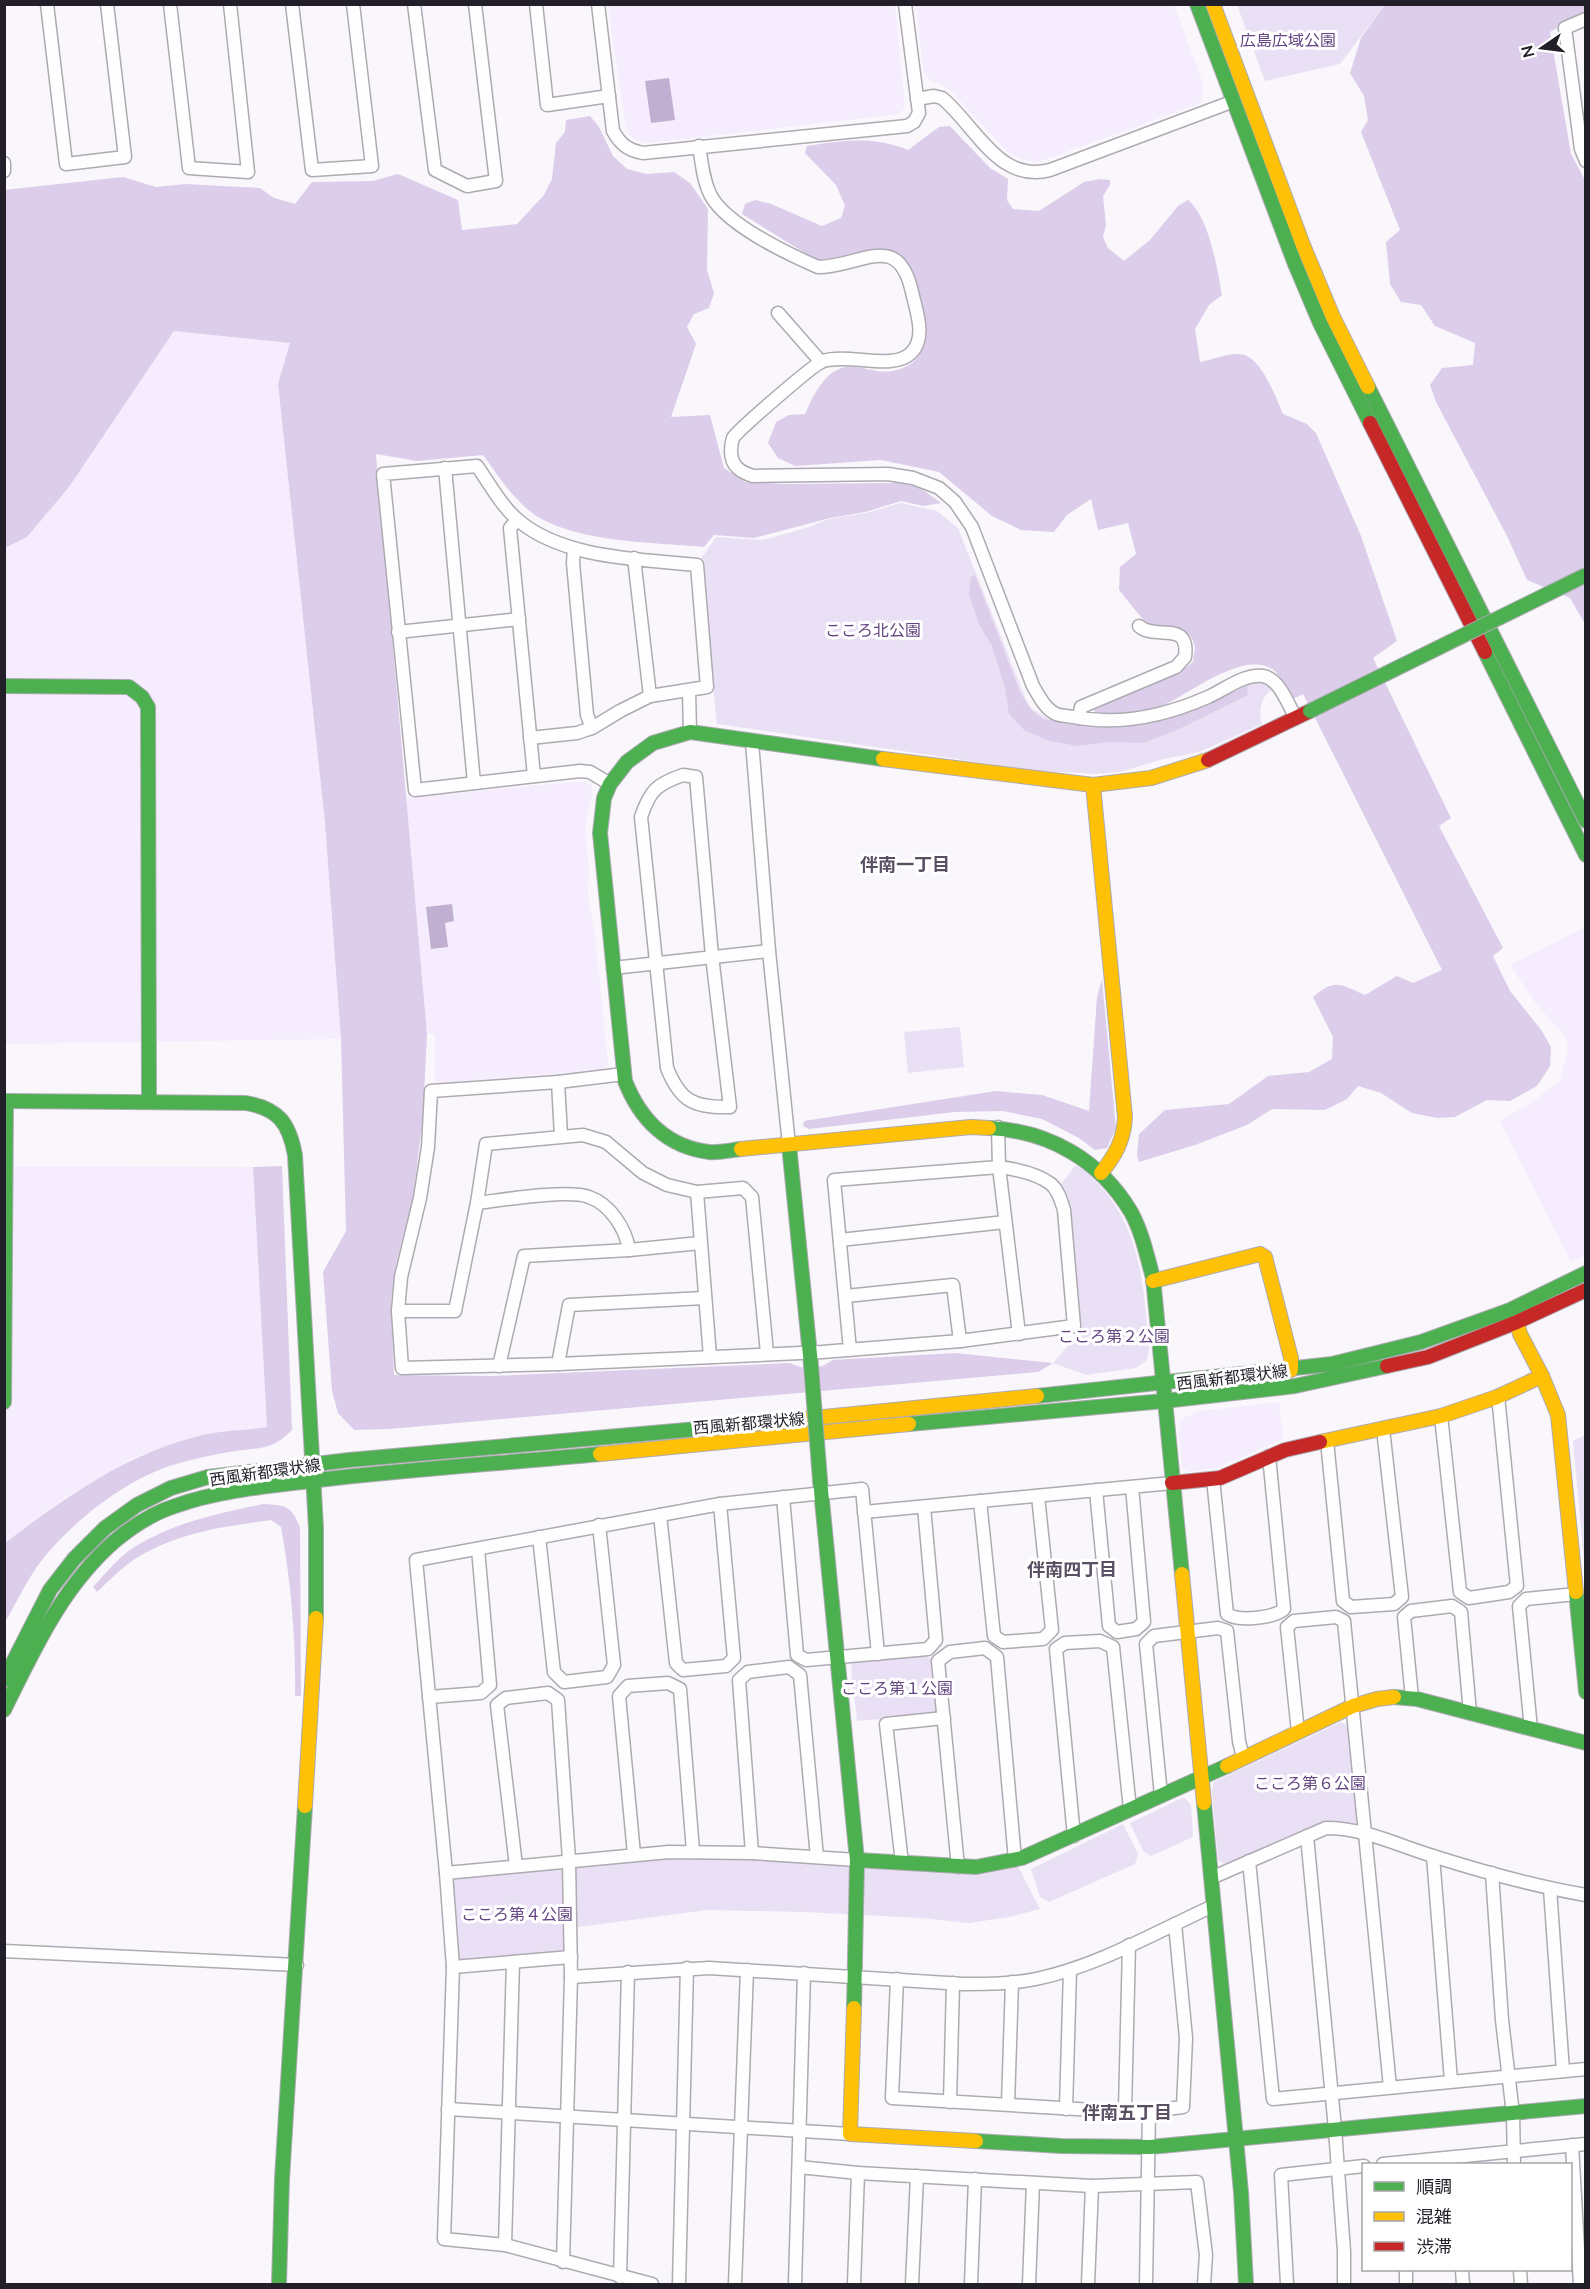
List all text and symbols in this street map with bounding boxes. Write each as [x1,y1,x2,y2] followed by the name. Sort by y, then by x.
[1512,18,1572,78] north arrow
[1240,30,1336,52] park label: 広島広域公園
[1516,43,1541,60] text: N
[825,620,921,642] park label: こころ北公園
[860,853,950,877] district label: 伴南一丁目
[1058,1326,1170,1348] park label: こころ第２公園
[1175,1360,1289,1396] street label: 西風新都環状線
[692,1408,806,1440] street label: 西風新都環状線
[208,1454,322,1492] street label: 西風新都環状線
[1027,1558,1117,1582] district label: 伴南四丁目
[841,1678,953,1700] park label: こころ第１公園
[1254,1773,1366,1795] park label: こころ第６公園
[461,1904,573,1926] park label: こころ第４公園
[1082,2101,1172,2125] district label: 伴南五丁目
[1362,2163,1572,2271] legend
[1416,2175,1452,2199] text: 順調
[1416,2205,1452,2229] text: 混雑
[1416,2235,1452,2259] text: 渋滞

